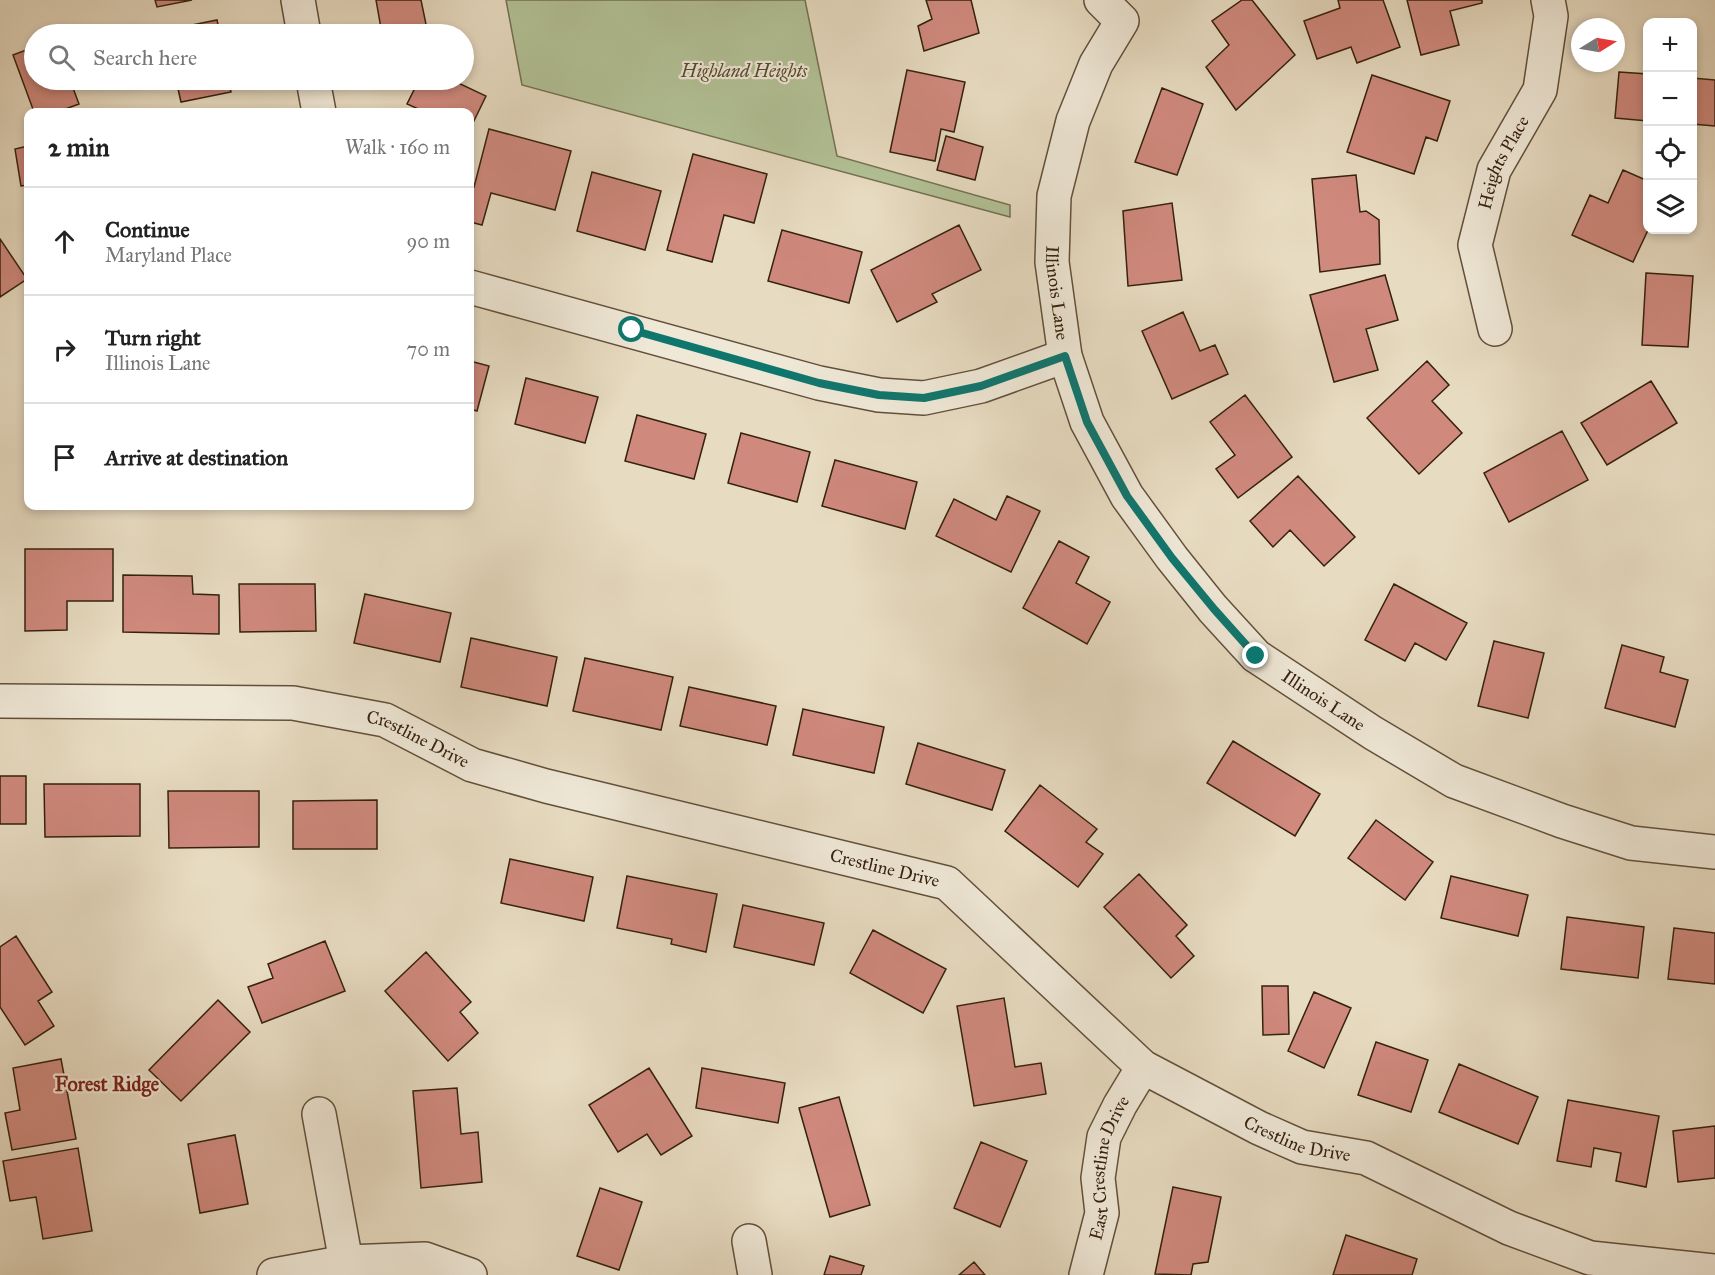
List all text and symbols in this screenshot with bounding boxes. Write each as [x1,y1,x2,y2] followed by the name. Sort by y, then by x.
[1571,18,1625,72] north arrow
[1643,18,1697,234] map controls
[1643,18,1697,72] button: +
[24,24,474,90] search box
[45,41,78,74] icon: search
[93,44,197,71] text: Search here
[680,60,808,82] park label: Highland Heights
[1643,72,1697,126] button: −
[1473,112,1534,212] street label: Heights Place
[1643,126,1697,180] button: locate
[48,131,109,163] text: 2 min
[345,135,450,159] text: Walk · 160 m
[1643,180,1697,234] button: layers
[105,216,190,243] text: Continue
[48,225,81,258] icon: ahead
[407,229,450,253] text: 90 m
[105,243,232,267] text: Maryland Place
[1041,245,1074,341] street label: Illinois Lane
[618,316,644,342] route start
[105,324,201,351] text: Turn right
[48,333,81,366] icon: right
[407,337,450,361] text: 70 m
[105,351,210,375] text: Illinois Lane
[48,441,81,474] icon: arrive
[105,444,288,471] text: Arrive at destination
[1242,642,1268,668] route end
[1278,665,1369,736] street label: Illinois Lane
[365,706,473,773] street label: Crestline Drive
[828,844,942,892] street label: Crestline Drive
[55,1072,160,1097] district label: Forest Ridge
[1084,1091,1134,1243] street label: East Crestline Drive
[1240,1111,1352,1166] street label: Crestline Drive

